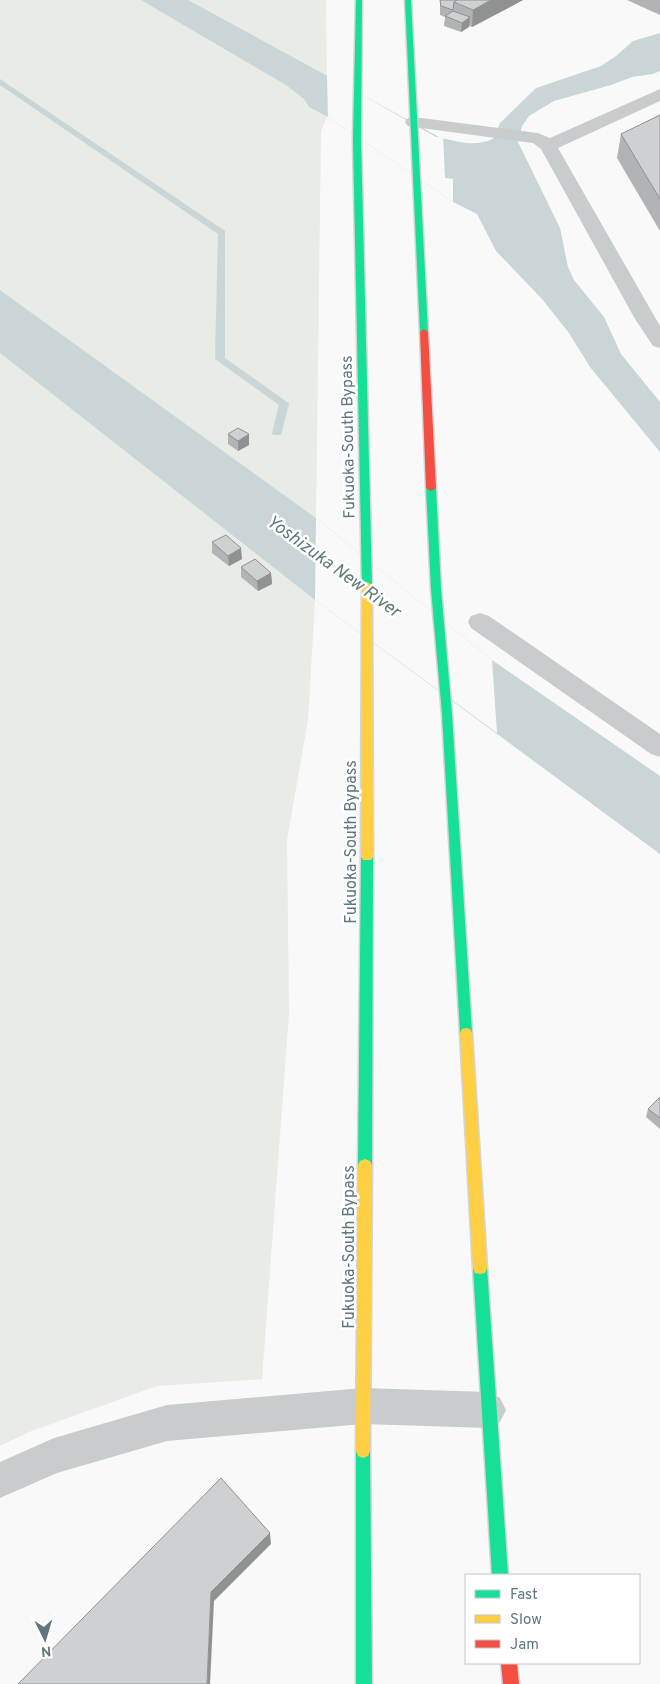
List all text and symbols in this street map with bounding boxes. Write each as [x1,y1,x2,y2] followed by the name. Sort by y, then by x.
[338,355,360,519] street label: Fukuoka-South Bypass
[261,511,406,625] water label: Yoshizuka New River
[342,760,362,924] street label: Fukuoka-South Bypass
[340,1165,360,1329] street label: Fukuoka-South Bypass
[465,1574,640,1664] legend
[510,1586,538,1605] text: Fast
[510,1611,542,1630] text: Slow
[20,1614,70,1664] north arrow
[510,1636,539,1655] text: Jam
[40,1642,52,1659] text: N

